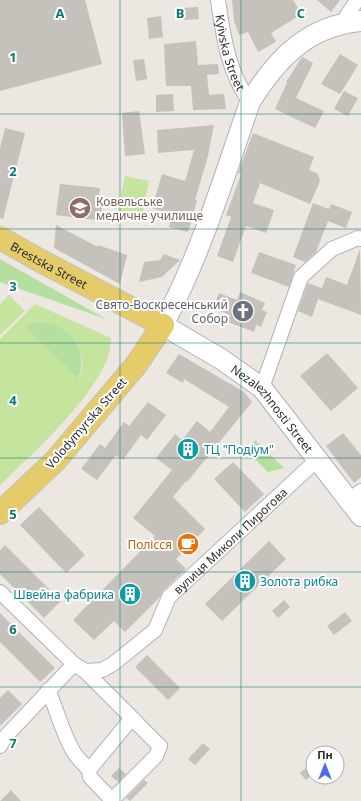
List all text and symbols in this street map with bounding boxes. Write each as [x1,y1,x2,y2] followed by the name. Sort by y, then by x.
[56,4,65,22] text: A
[176,4,184,22] text: B
[297,4,305,22] text: C
[212,13,250,94] street label: Kyivska Street
[9,48,17,66] text: 1
[9,162,17,180] text: 2
[96,193,204,224] place label: Ковельське медичне училище
[67,195,93,221] school or university icon: Ковельське медичне училище
[8,237,91,293] street label: Brestska Street
[9,277,17,295] text: 3
[96,296,228,327] place label: Свято-Воскресенський Собор
[230,298,256,324] church icon: Свято-Воскресенський Собор
[228,360,318,457] street label: Nezalezhnosti Street
[42,373,131,472] street label: Volodymyrska Street
[9,391,17,409] text: 4
[175,436,201,462] building icon: ТЦ "Подіум"
[204,441,274,458] place label: ТЦ "Подіум"
[169,483,291,598] street label: вулиця Миколи Пирогова
[9,505,17,523] text: 5
[175,531,201,557] cafe icon: Полісся
[127,536,172,553] place label: Полісся
[232,568,258,594] building icon: Золота рибка
[260,573,338,590] place label: Золота рибка
[117,581,143,607] building icon: Швейна фабрика
[13,586,114,603] place label: Швейна фабрика
[9,620,17,638] text: 6
[9,734,17,752] text: 7
[305,745,345,785] north arrow
[317,747,333,762] text: Пн

